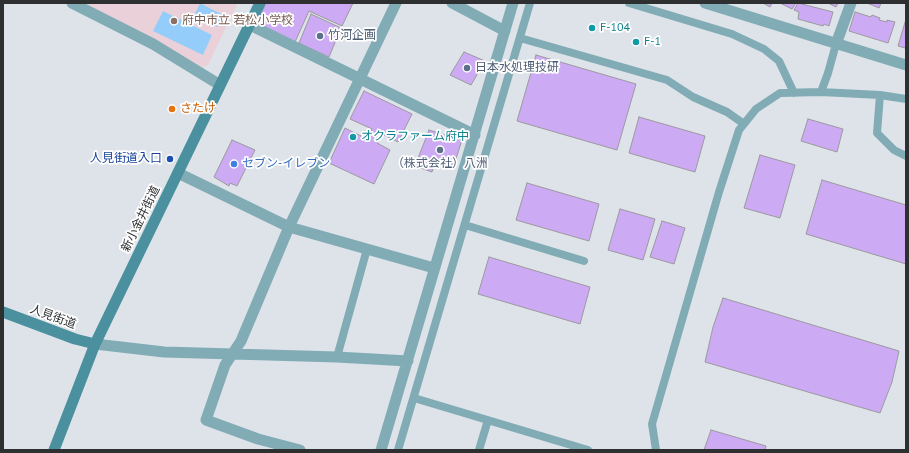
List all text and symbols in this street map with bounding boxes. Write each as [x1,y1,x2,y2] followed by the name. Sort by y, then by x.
[182,14,293,28] place label: 府中市立 若松小学校
[169,16,179,26] marker: 府中市立 若松小学校
[600,21,630,35] place label: F-104
[587,23,597,33] marker: F-104
[328,29,376,43] place label: 竹河企画
[315,31,325,41] marker: 竹河企画
[644,35,661,49] place label: F-1
[631,37,641,47] marker: F-1
[475,61,559,75] place label: 日本水処理技研
[462,63,472,73] marker: 日本水処理技研
[180,102,216,116] place label: さたけ
[167,104,177,114] marker: さたけ
[361,130,469,144] place label: オクラファーム府中
[348,132,358,142] marker: オクラファーム府中
[435,145,445,155] marker: （株式会社）八洲
[90,152,162,166] place label: 人見街道入口
[165,154,175,164] marker: 人見街道入口
[242,157,330,171] place label: セブン-イレブン
[392,157,488,171] place label: （株式会社）八洲
[229,159,239,169] marker: セブン-イレブン
[119,183,163,255] street label: 新小金井街道
[28,302,78,332] street label: 人見街道

